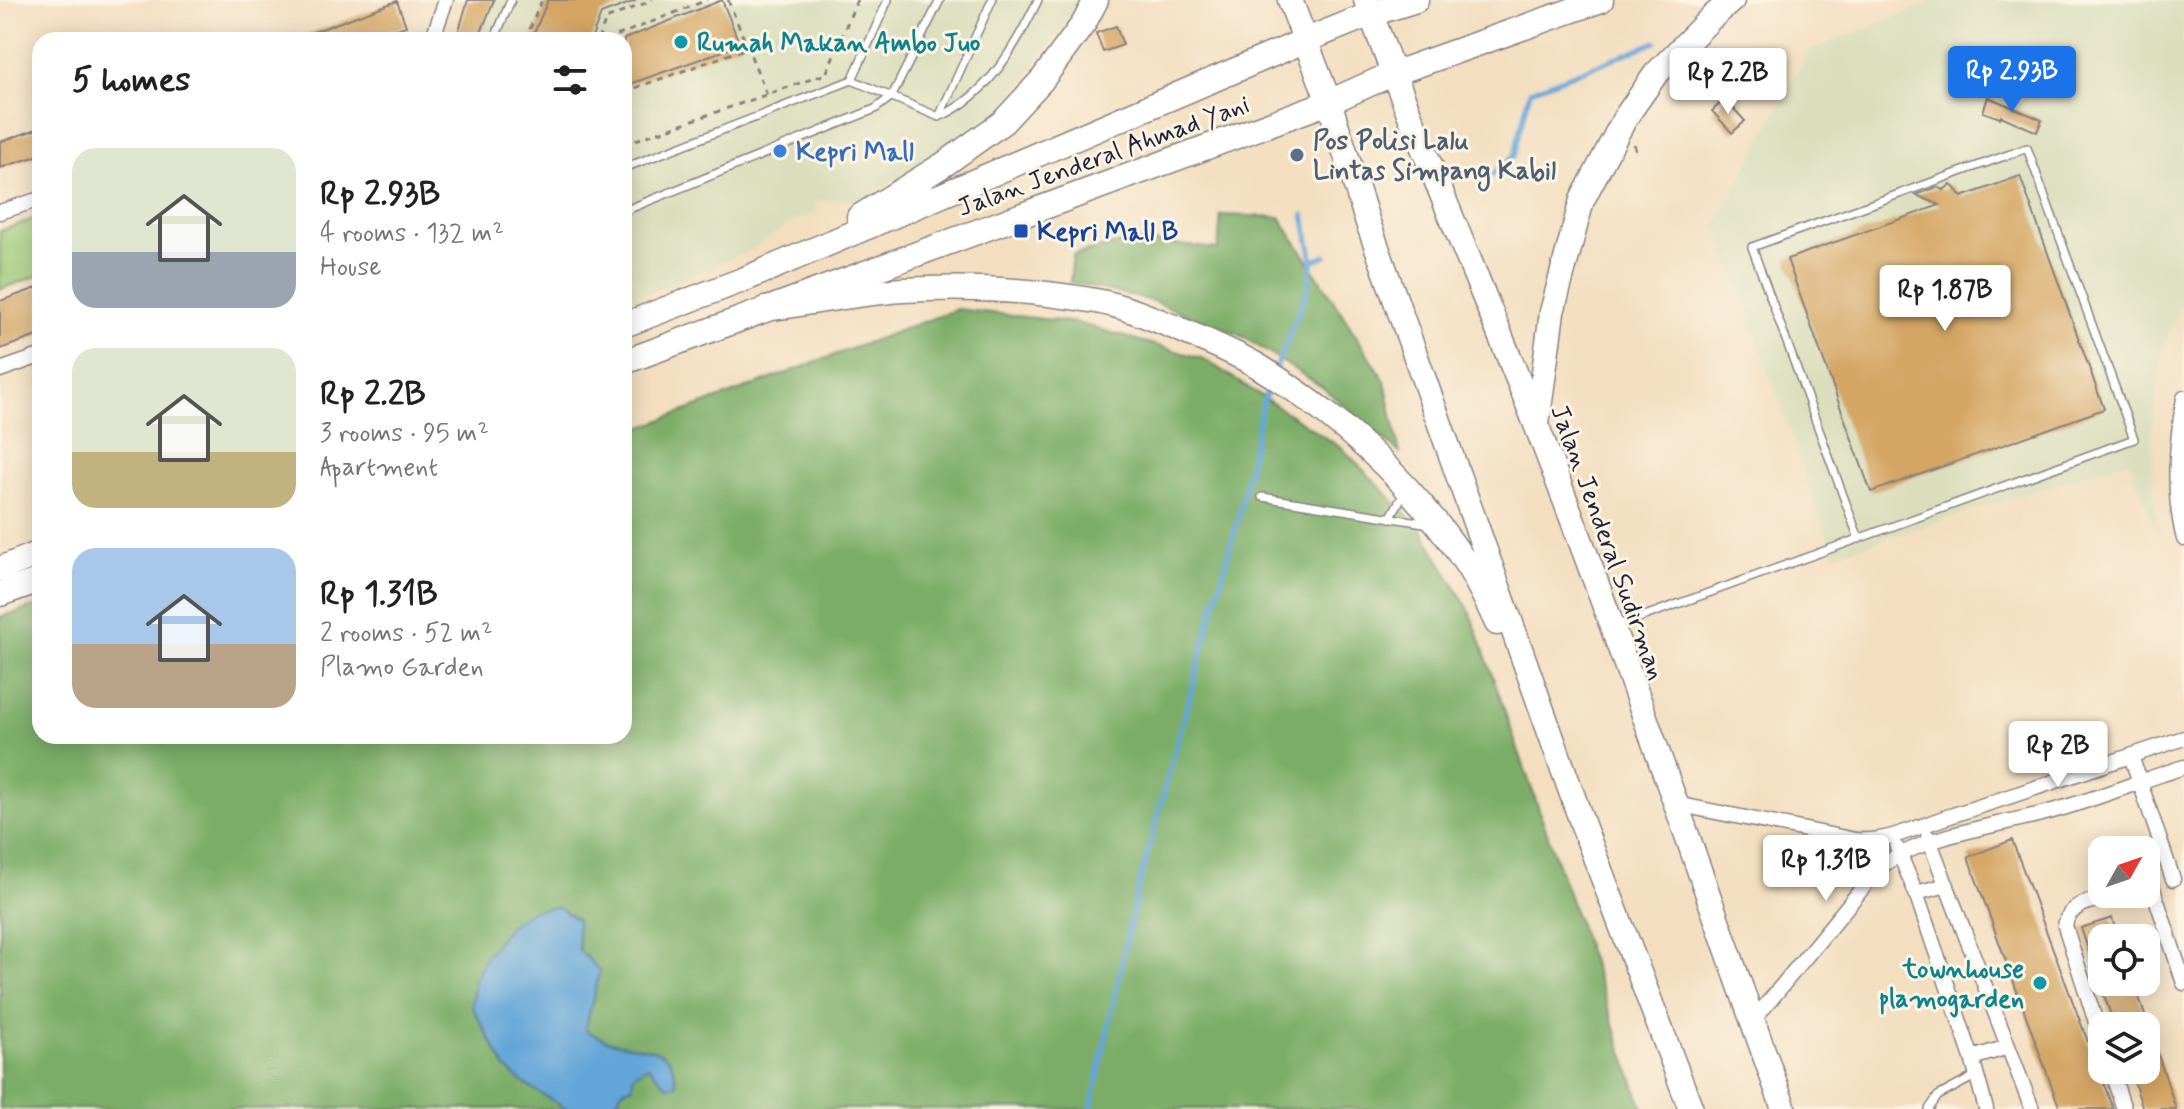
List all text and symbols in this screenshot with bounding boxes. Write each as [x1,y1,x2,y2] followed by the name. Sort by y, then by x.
[697,27,981,61] place label: Rumah Makan Ambo Juo
[672,33,690,51] marker: Rumah Makan Ambo Juo
[1929,46,2095,114] pin: Rp 2.93B
[1654,48,1802,116] pin: Rp 2.2B
[1966,55,2058,89] text: Rp 2.93B
[1688,57,1768,91] text: Rp 2.2B
[72,58,190,103] text: 5 homes
[548,58,592,102] icon: filters
[953,88,1254,226] street label: Jalan Jenderal Ahmad Yani
[1313,125,1556,192] place label: Pos Polisi Lalu Lintas Simpang Kabil
[796,136,914,170] place label: Kepri Mall
[771,142,789,160] marker: Kepri Mall
[1288,146,1306,164] marker: Pos Polisi Lalu Lintas Simpang Kabil
[320,172,440,217] text: Rp 2.93B
[136,180,232,276] icon: home
[1037,216,1178,250] place label: Kepri Mall B
[320,217,504,251] text: 4 rooms · 132 m²
[1012,222,1030,240] marker: Kepri Mall B
[320,251,381,285] text: House
[1862,265,2028,333] pin: Rp 1.87B
[1898,274,1992,308] text: Rp 1.87B
[320,372,426,417] text: Rp 2.2B
[136,380,232,476] icon: home
[1541,400,1673,685] street label: Jalan Jenderal Sudirman
[320,417,489,451] text: 3 rooms · 95 m²
[320,451,438,485] text: Apartment
[320,572,438,617] text: Rp 1.31B
[136,580,232,676] icon: home
[320,617,492,651] text: 2 rooms · 52 m²
[320,651,484,685] text: Plamo Garden
[2002,721,2114,789] pin: Rp 2B
[2027,730,2089,764] text: Rp 2B
[1743,835,1909,903] pin: Rp 1.31B
[2088,836,2160,908] north arrow
[2088,836,2160,1084] map controls
[1781,844,1871,878] text: Rp 1.31B
[2088,924,2160,996] button: locate
[1879,953,2024,1018] place label: townhouse plamogarden
[2031,974,2049,992] marker: townhouse plamogarden
[2088,1012,2160,1084] button: layers

